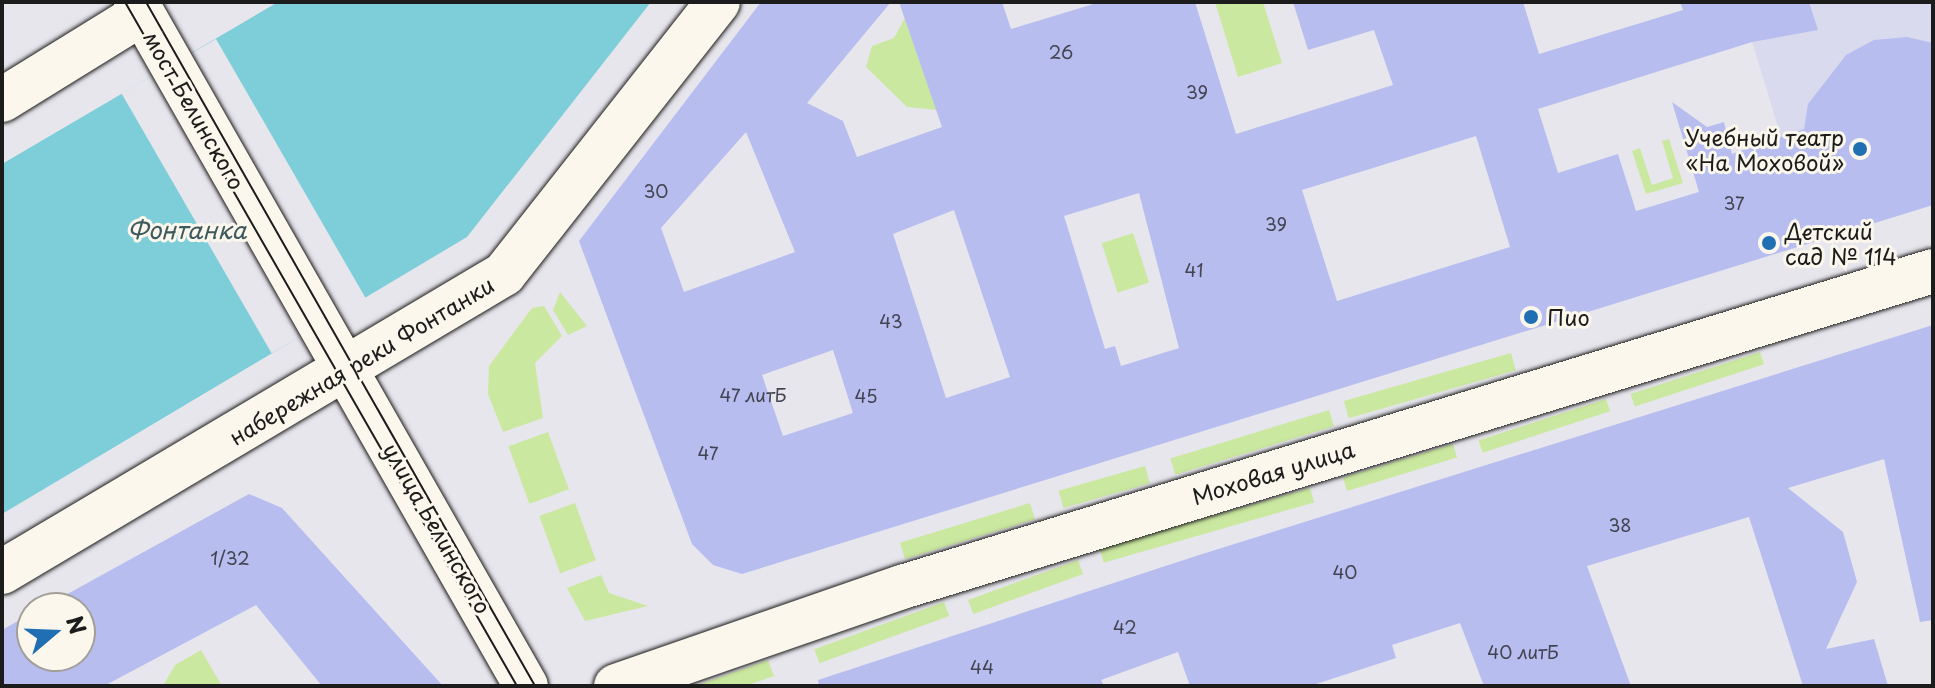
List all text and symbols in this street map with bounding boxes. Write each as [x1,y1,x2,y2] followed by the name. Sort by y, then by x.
[139,26,251,194] street label: мост Белинского
[1049,41,1073,63] house number: 26
[1186,81,1208,103] house number: 39
[1684,123,1844,174] place label: Учебный театр «На Моховой»
[1851,140,1869,158] marker: Учебный театр «На Моховой»
[643,180,669,202] house number: 30
[1723,192,1745,214] house number: 37
[1265,213,1287,235] house number: 39
[128,216,246,244] water label: Фонтанка
[1785,217,1897,268] place label: Детский сад № 114
[1760,234,1778,252] marker: Детский сад № 114
[1185,259,1203,281] house number: 41
[223,270,499,450] street label: набережная реки Фонтанки
[1547,304,1590,330] place label: Пио
[1522,308,1540,326] marker: Пио
[879,310,903,332] house number: 43
[719,384,787,406] house number: 47 литБ
[855,385,877,407] house number: 45
[1188,435,1358,509] street label: Моховая улица
[378,438,498,618] street label: улица Белинского
[697,442,719,464] house number: 47
[1608,514,1632,536] house number: 38
[210,547,250,569] house number: 1/32
[1332,561,1358,583] house number: 40
[16,592,96,672] north arrow
[59,611,96,638] text: N
[1113,616,1137,638] house number: 42
[1487,641,1559,663] house number: 40 литБ
[970,656,994,678] house number: 44

